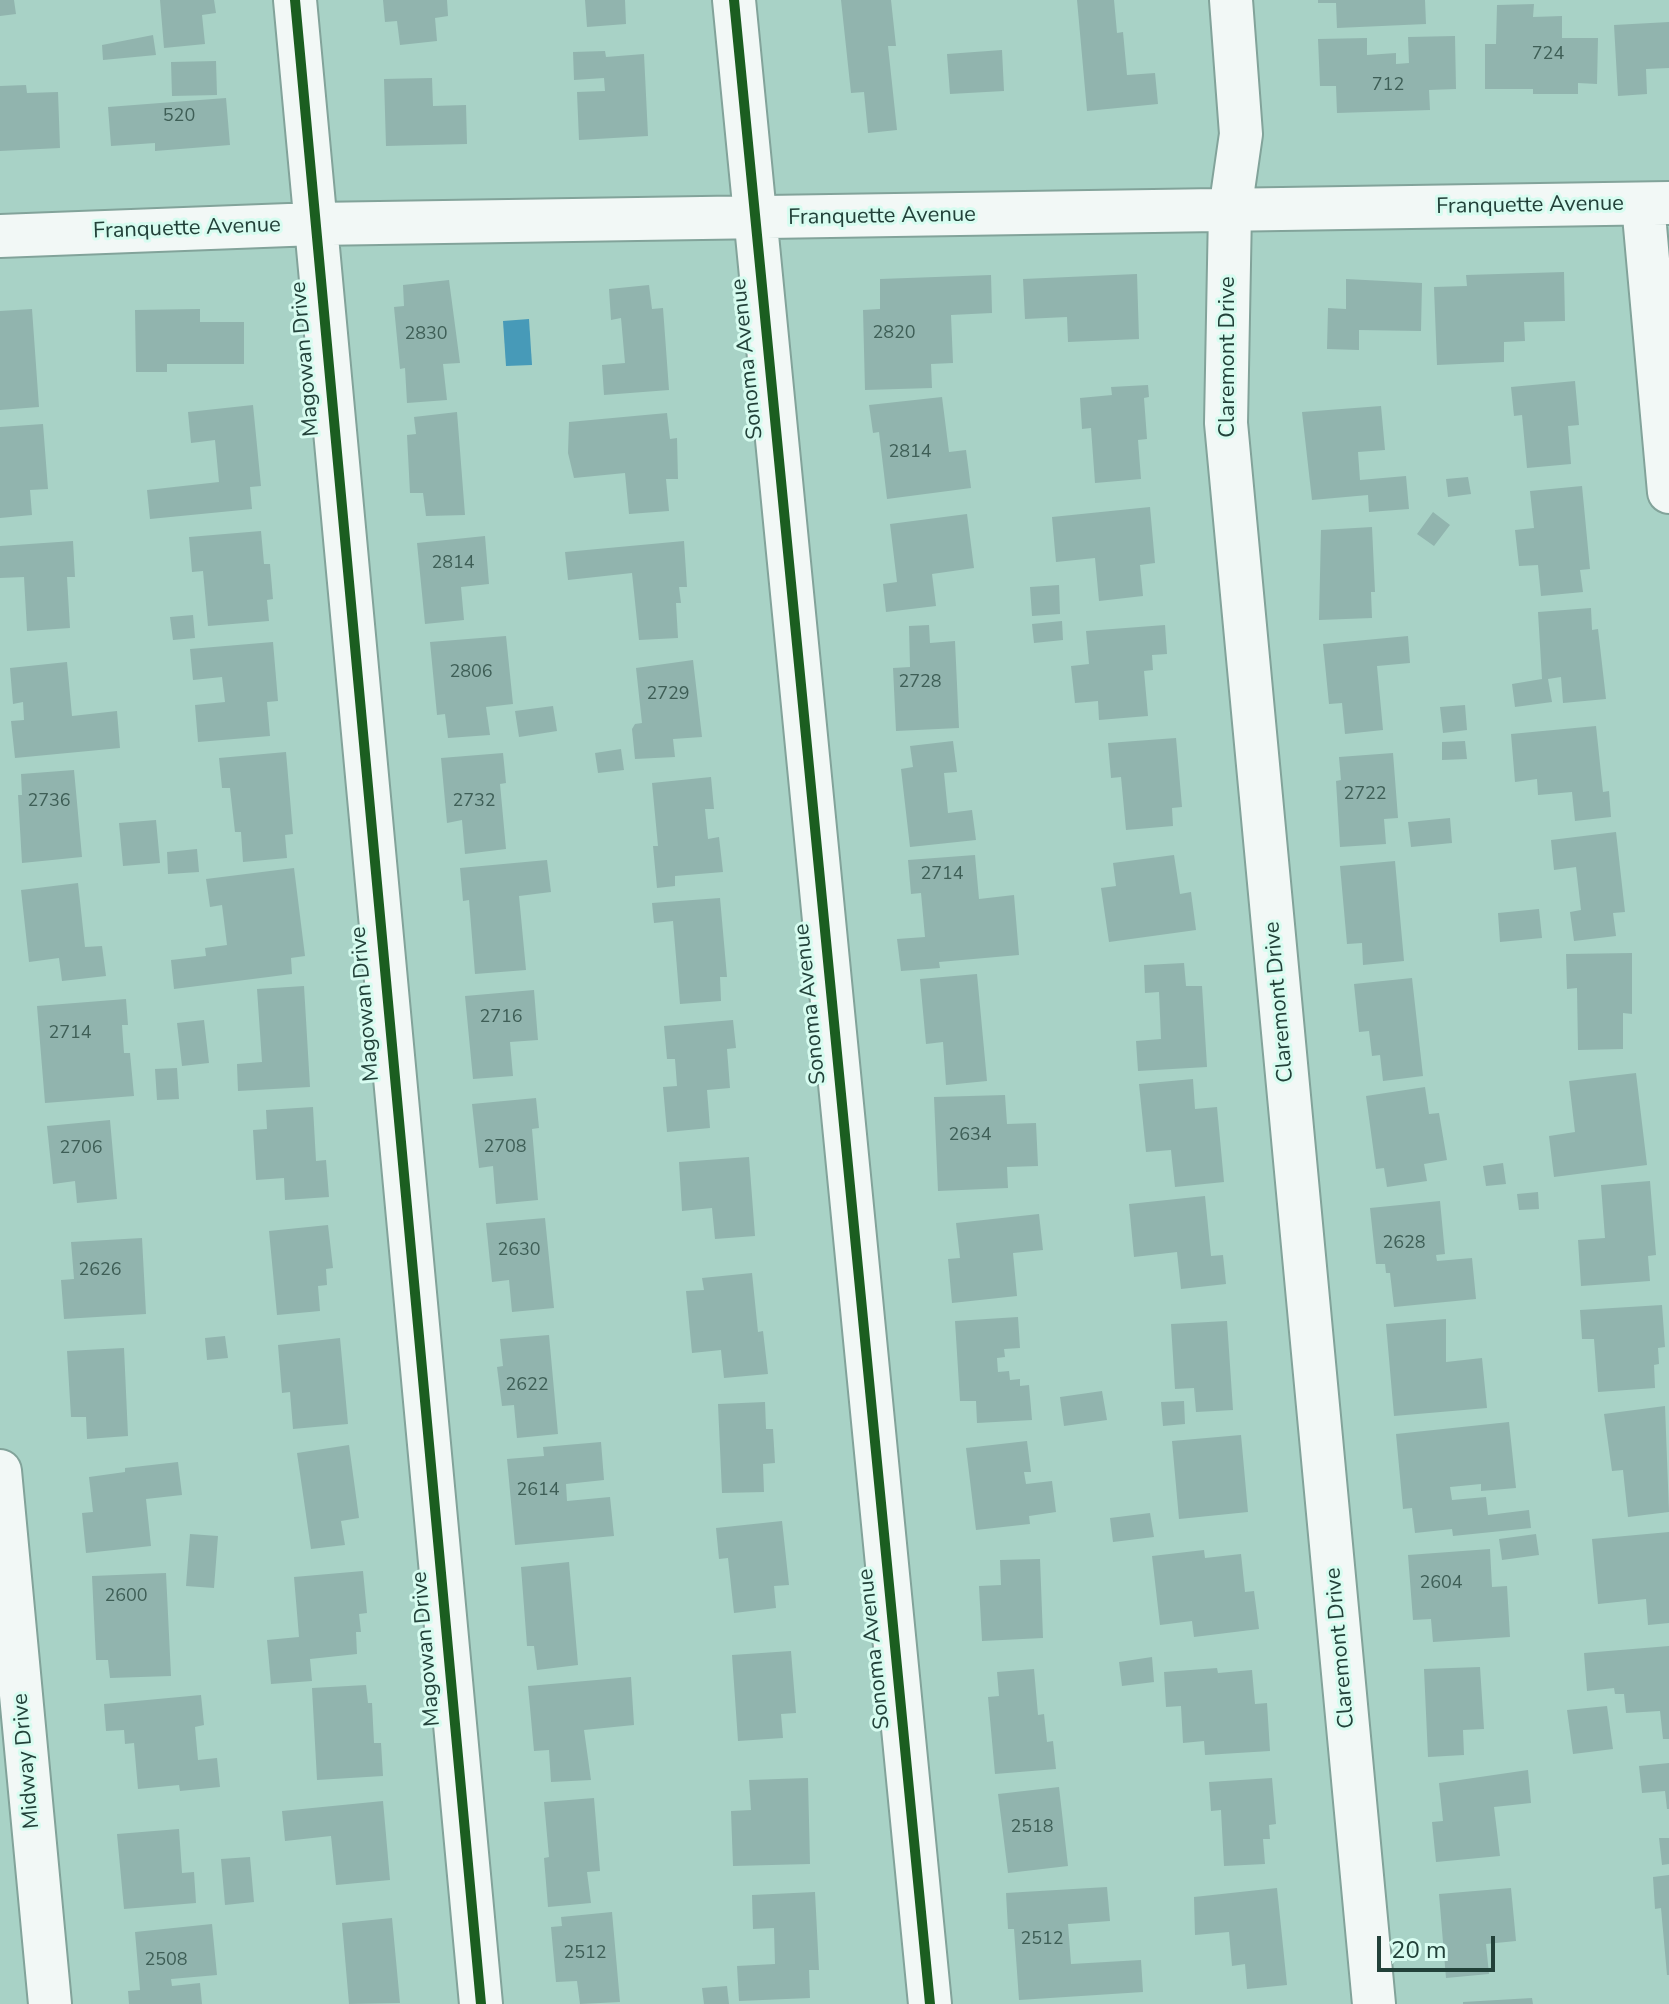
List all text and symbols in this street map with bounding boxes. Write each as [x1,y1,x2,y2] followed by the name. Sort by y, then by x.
[1532,44,1564,66] house number: 724
[1372,75,1404,97] house number: 712
[163,106,195,128] house number: 520
[1436,191,1624,221] street label: Franquette Avenue
[788,202,976,232] street label: Franquette Avenue
[93,213,281,245] street label: Franquette Avenue
[1216,276,1242,438] street label: Claremont Drive
[726,277,770,441] street label: Sonoma Avenue
[286,280,326,438] street label: Magowan Drive
[872,323,916,345] house number: 2820
[404,324,448,346] house number: 2830
[888,442,932,464] house number: 2814
[431,553,475,575] house number: 2814
[449,662,493,684] house number: 2806
[898,672,942,694] house number: 2728
[646,684,690,706] house number: 2729
[1343,784,1387,806] house number: 2722
[27,791,71,813] house number: 2736
[452,791,496,813] house number: 2732
[920,864,964,886] house number: 2714
[1260,920,1300,1084] street label: Claremont Drive
[789,922,833,1086] street label: Sonoma Avenue
[346,925,386,1083] street label: Magowan Drive
[479,1007,523,1029] house number: 2716
[48,1023,92,1045] house number: 2714
[948,1125,992,1147] house number: 2634
[483,1137,527,1159] house number: 2708
[59,1138,103,1160] house number: 2706
[1382,1233,1426,1255] house number: 2628
[497,1240,541,1262] house number: 2630
[78,1260,122,1282] house number: 2626
[505,1375,549,1397] house number: 2622
[516,1480,560,1502] house number: 2614
[1321,1566,1361,1730] street label: Claremont Drive
[853,1567,897,1731] street label: Sonoma Avenue
[407,1570,447,1728] street label: Magowan Drive
[1419,1573,1463,1595] house number: 2604
[104,1586,148,1608] house number: 2600
[8,1692,46,1830] street label: Midway Drive
[1010,1817,1054,1839] house number: 2518
[1381,1920,1499,1970] scale bar
[1020,1929,1064,1951] house number: 2512
[1391,1934,1447,1966] text: 20 m
[563,1943,607,1965] house number: 2512
[144,1950,188,1972] house number: 2508

